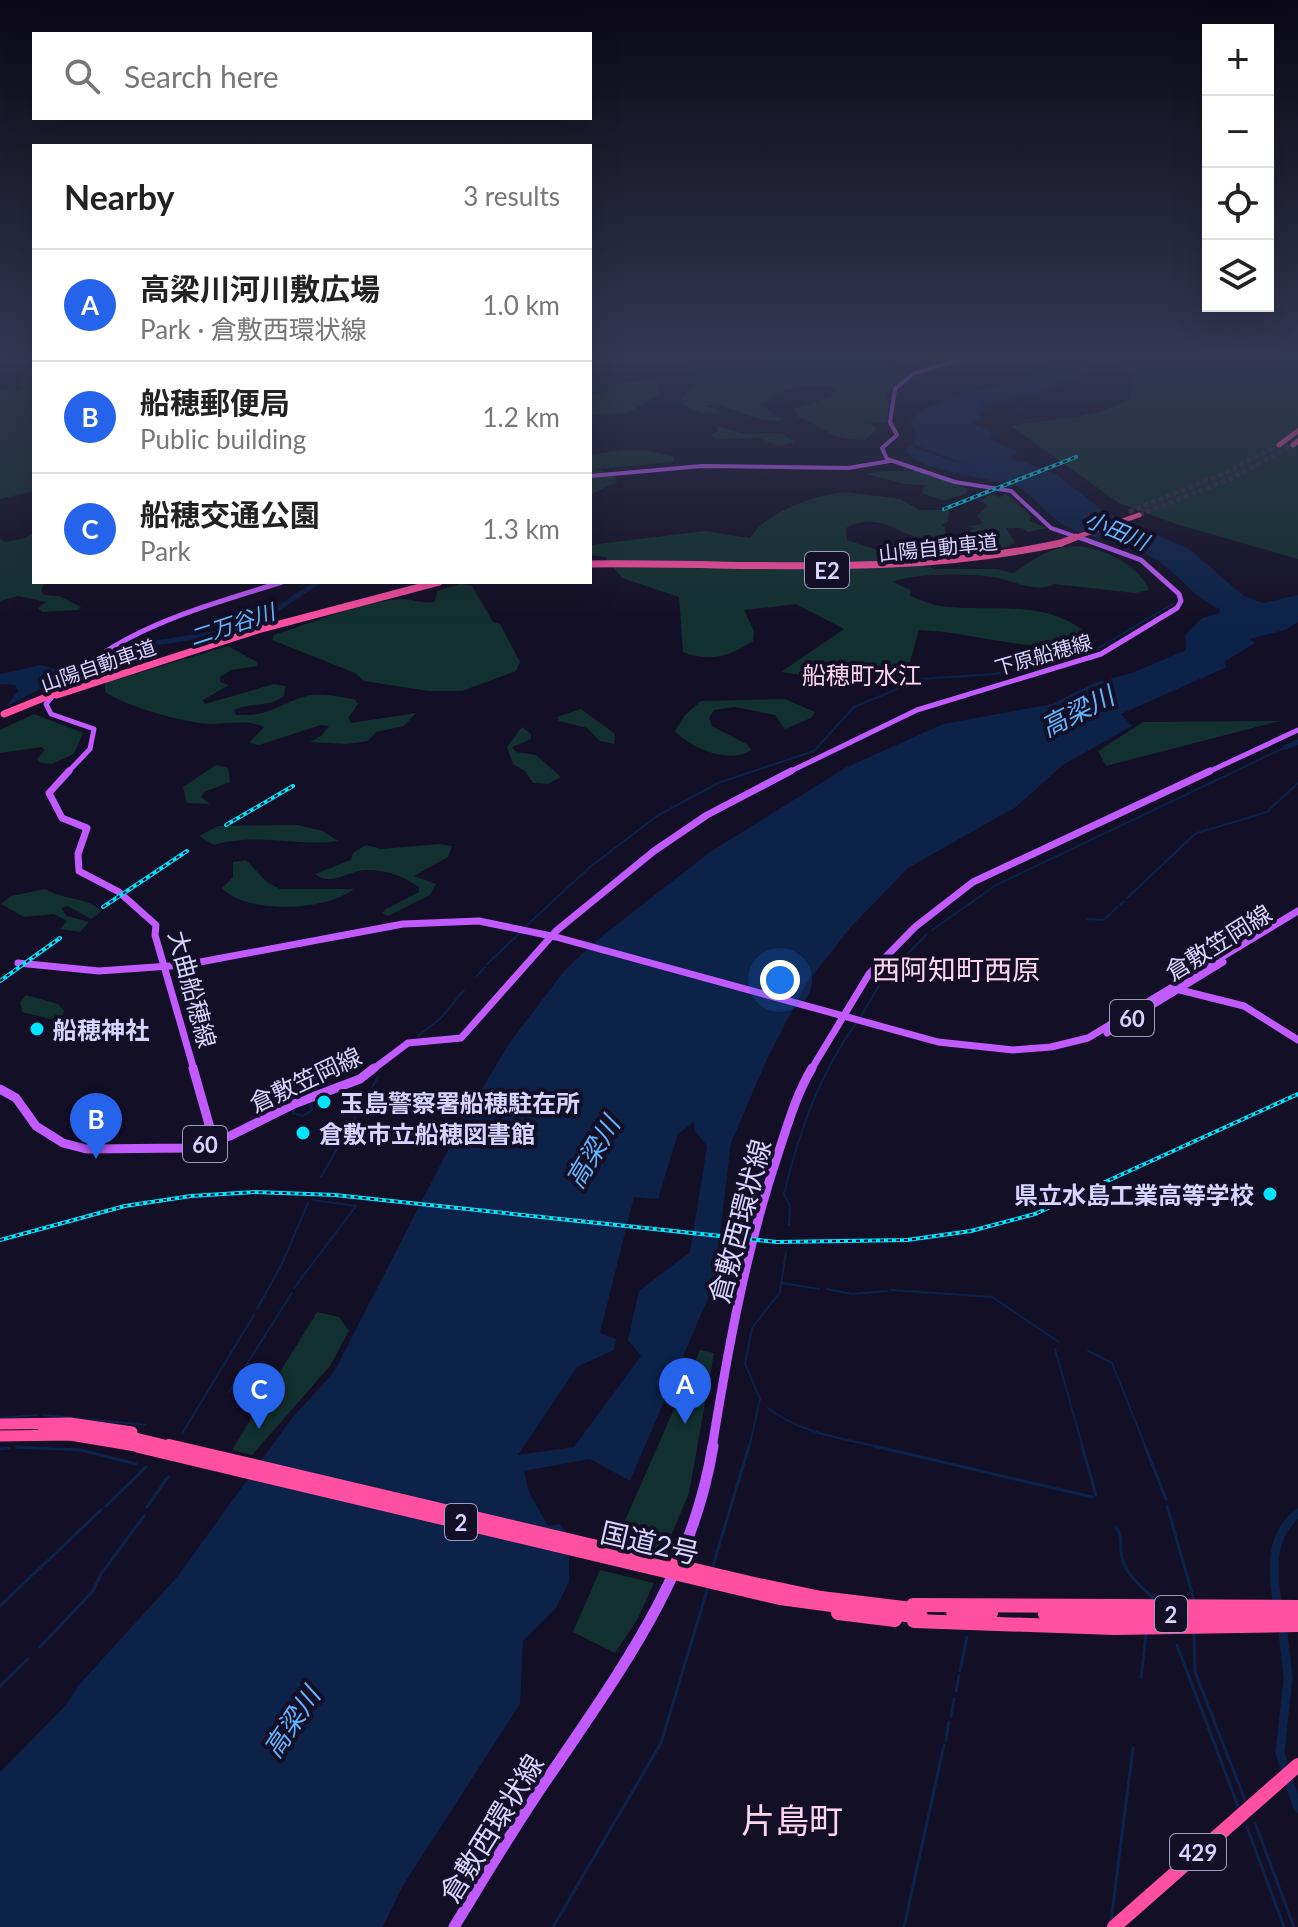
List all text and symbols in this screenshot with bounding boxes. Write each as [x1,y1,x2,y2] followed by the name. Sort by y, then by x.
[1202,24,1274,312] map controls
[1202,24,1274,96] button: +
[32,32,592,120] search box
[60,54,104,98] icon: search
[124,58,279,94] text: Search here
[1202,96,1274,168] button: −
[1202,168,1274,240] button: locate
[64,176,175,217] text: Nearby
[463,180,560,212] text: 3 results
[1202,240,1274,312] button: layers
[140,270,380,306] text: 高梁川河川敷広場
[81,289,99,321] text: A
[482,289,560,321] text: 1.0 km
[140,313,367,345] text: Park · 倉敷西環状線
[140,384,290,420] text: 船穂郵便局
[81,401,99,433] text: B
[482,401,560,433] text: 1.2 km
[140,423,306,455] text: Public building
[140,496,320,532] text: 船穂交通公園
[1081,505,1154,556] water label: 小田川
[81,513,99,545] text: C
[482,513,560,545] text: 1.3 km
[877,529,999,565] street label: 山陽自動車道
[140,535,191,567] text: Park
[805,552,849,588] road number: E2
[186,597,280,650] water label: 二万谷川
[992,629,1094,679] street label: 下原船穂線
[37,634,159,696] street label: 山陽自動車道
[802,660,922,689] district label: 船穂町水江
[1035,678,1122,743] water label: 高梁川
[1159,898,1277,986] street label: 倉敷笠岡線
[163,927,223,1051] street label: 大曲船穂線
[872,952,1040,986] district label: 西阿知町西原
[760,960,800,1000] your location
[1110,1000,1154,1036] road number: 60
[53,1015,149,1044] place label: 船穂神社
[28,1020,46,1038] marker: 船穂神社
[244,1041,366,1117] street label: 倉敷笠岡線
[340,1088,580,1117] place label: 玉島警察署船穂駐在所
[70,1093,122,1159] pin: B
[315,1093,333,1111] marker: 玉島警察署船穂駐在所
[558,1108,627,1194] water label: 高梁川
[319,1119,535,1148] place label: 倉敷市立船穂図書館
[294,1124,312,1142] marker: 倉敷市立船穂図書館
[183,1126,227,1162] road number: 60
[701,1135,777,1307] street label: 倉敷西環状線
[1014,1180,1254,1209] place label: 県立水島工業高等学校
[1261,1185,1279,1203] marker: 県立水島工業高等学校
[659,1358,711,1424] pin: A
[233,1363,285,1429] pin: C
[445,1504,477,1540] road number: 2
[597,1514,703,1570] street label: 国道2号
[1155,1596,1187,1632] road number: 2
[256,1678,328,1763] water label: 高梁川
[432,1748,550,1908] street label: 倉敷西環状線
[741,1799,843,1840] district label: 片島町
[1170,1834,1226,1870] road number: 429

